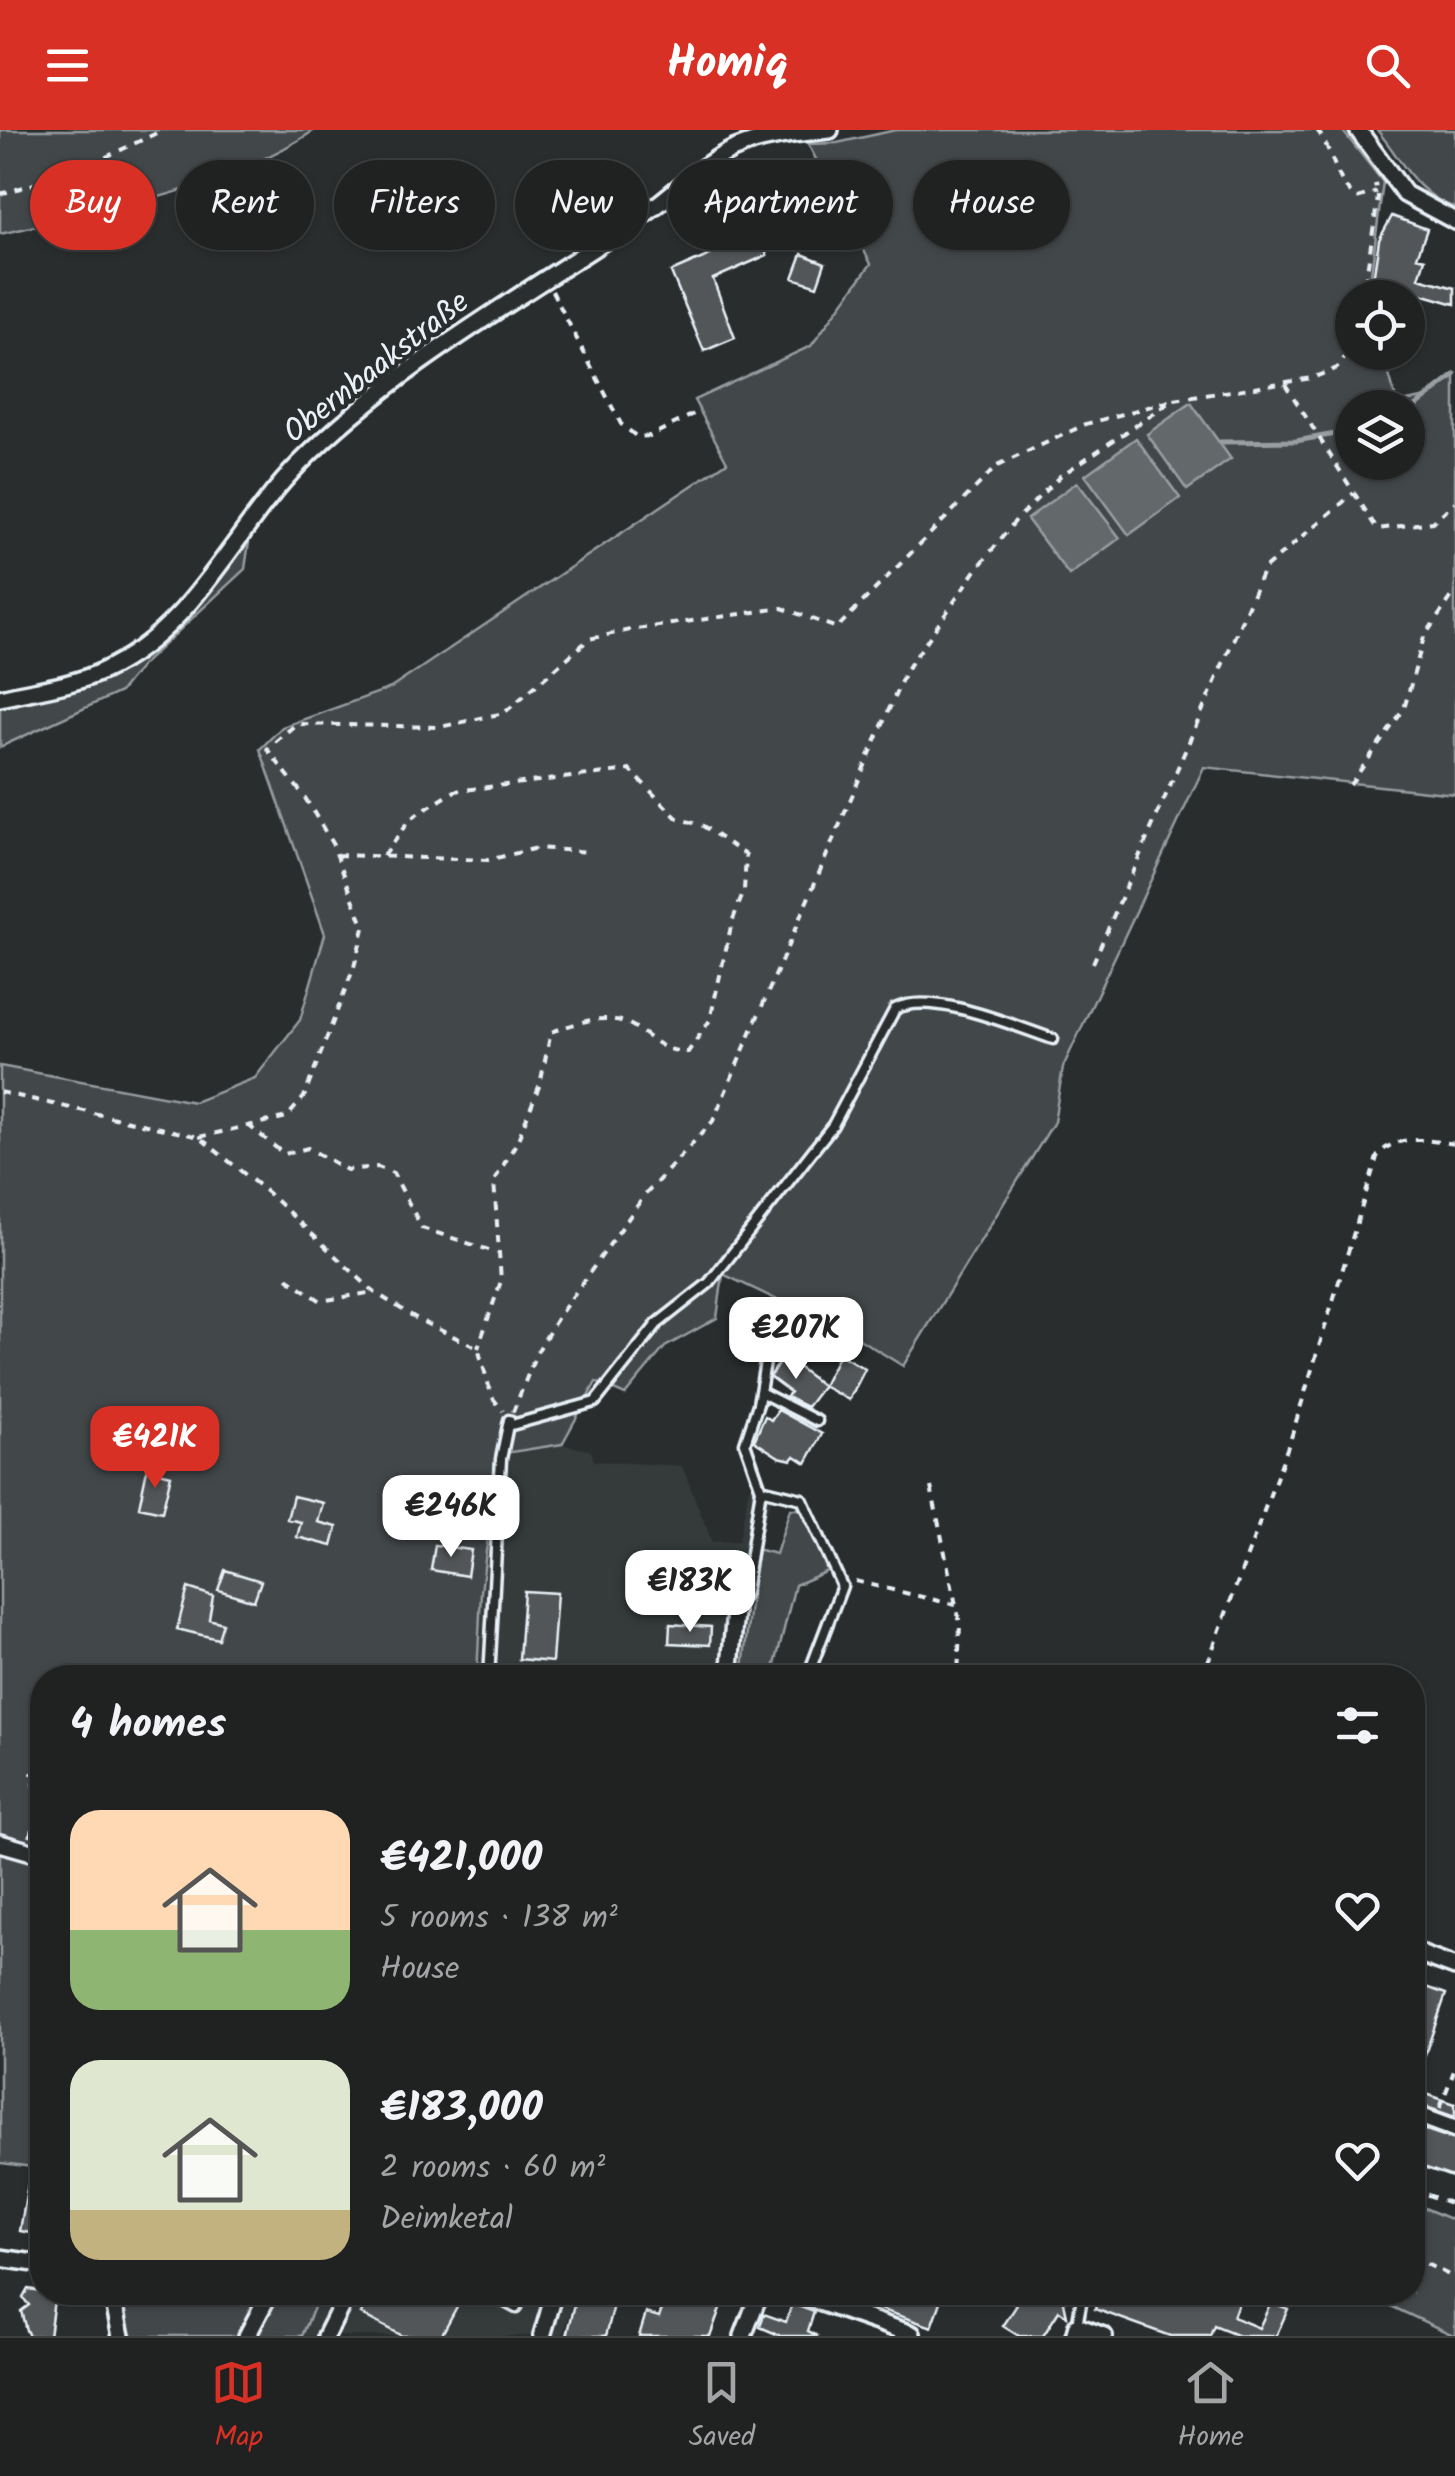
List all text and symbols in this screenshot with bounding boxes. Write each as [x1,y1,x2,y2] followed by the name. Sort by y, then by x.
[667,29,788,101] text: Homiq
[40,38,95,93] icon: menu
[1360,38,1415,93] icon: search
[30,160,156,250] chip: Buy
[176,160,314,250] chip: Rent
[334,160,495,250] chip: Filters
[515,160,648,250] chip: New
[668,160,893,250] chip: Apartment
[913,160,1070,250] chip: House
[273,279,481,457] street label: Obernbaakstraße
[1335,280,1425,480] map controls
[1335,280,1425,370] button: locate
[1335,390,1425,480] button: layers
[726,1297,866,1382] pin: €207K
[751,1304,841,1355] text: €207K
[85,1406,225,1491] pin: €421K
[112,1413,198,1464] text: €421K
[381,1475,521,1560] pin: €246K
[405,1482,498,1533] text: €246K
[620,1550,760,1635] pin: €183K
[647,1557,733,1608] text: €183K
[70,1692,226,1759] text: 4 homes
[1330,1698,1385,1753] icon: filters
[380,1826,542,1893] text: €421,000
[150,1850,270,1970] icon: home
[1330,1883,1385,1938] icon: heart
[380,1893,618,1944] text: 5 rooms · 138 m²
[380,1944,459,1995] text: House
[380,2076,543,2143] text: €183,000
[150,2100,270,2220] icon: home
[1330,2133,1385,2188] icon: heart
[380,2143,605,2194] text: 2 rooms · 60 m²
[380,2194,513,2245] text: Deimketal
[211,2355,266,2460] tab: Map
[689,2355,755,2460] tab: Saved
[1177,2355,1244,2460] tab: Home

